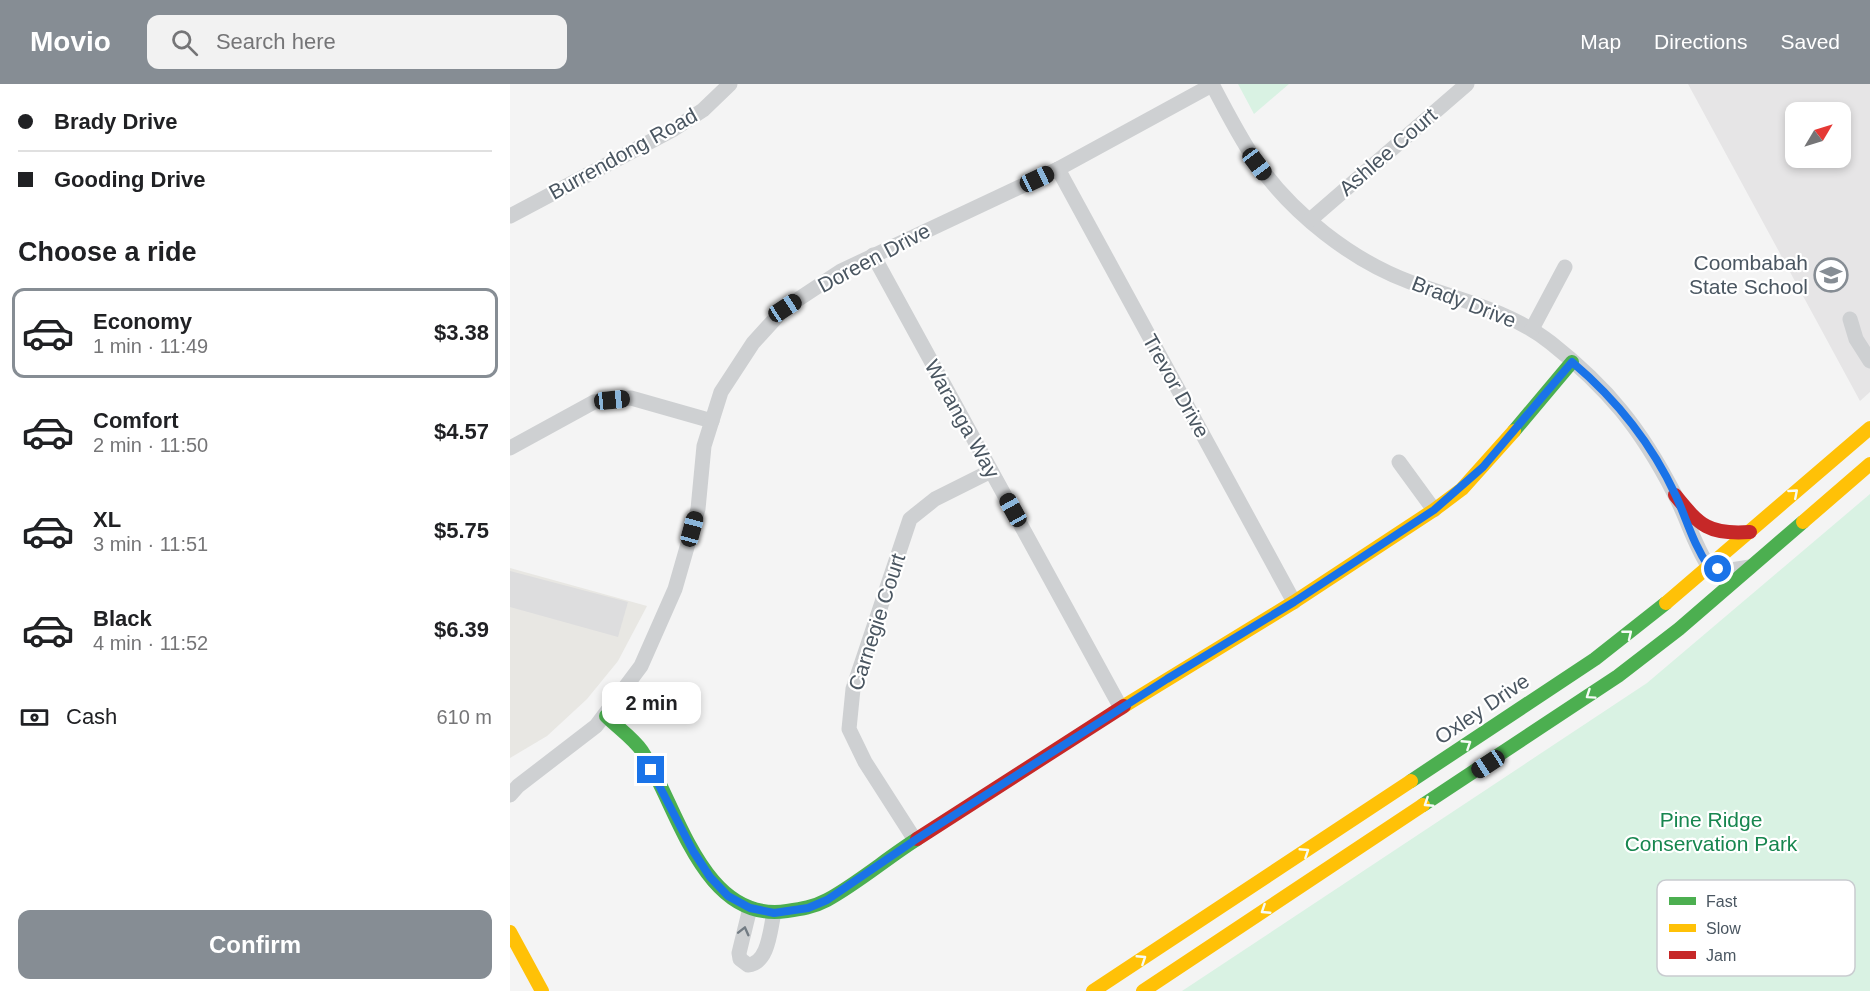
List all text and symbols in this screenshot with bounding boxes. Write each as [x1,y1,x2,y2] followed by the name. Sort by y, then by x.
[147,15,567,69] search box
[30,26,111,57] text: Movio
[168,26,201,59] icon: search
[216,29,336,54] text: Search here
[1580,30,1621,53] text: Map
[1654,30,1747,53] text: Directions
[1780,30,1840,53] text: Saved
[1785,102,1851,168] north arrow
[1785,102,1851,168] map controls
[545,103,701,204] street label: Burrendong Road
[1334,103,1441,200] street label: Ashlee Court
[54,109,178,134] text: Brady Drive
[1239,144,1275,184] car
[1017,163,1057,195] car
[54,167,206,192] text: Gooding Drive
[814,218,934,297] street label: Doreen Drive
[18,237,197,267] text: Choose a ride
[1689,251,1808,298] place label: Coombabah State School
[1813,257,1849,293] school or university icon: Coombabah State School
[1409,271,1520,332] street label: Brady Drive
[765,291,805,325] car
[21,306,75,360] icon: car
[93,309,192,334] text: Economy
[434,320,489,345] text: $3.38
[1139,330,1214,442] street label: Trevor Drive
[93,335,208,357] text: 1 min · 11:49
[921,356,1005,482] street label: Waranga Way
[593,389,631,411] car
[21,405,75,459] icon: car
[93,408,179,433] text: Comfort
[434,419,489,444] text: $4.57
[93,434,208,456] text: 2 min · 11:50
[996,490,1030,530] car
[1787,490,1798,501] one-way arrow
[21,504,75,558] icon: car
[93,507,121,532] text: XL
[679,509,705,549] car
[434,518,489,543] text: $5.75
[93,533,208,555] text: 3 min · 11:51
[844,550,910,693] street label: Carnegie Court
[1704,555,1731,582] route start
[21,603,75,657] icon: car
[93,606,152,631] text: Black
[434,617,489,642] text: $6.39
[1621,630,1632,641] one-way arrow
[93,632,208,654] text: 4 min · 11:52
[1430,669,1533,748] street label: Oxley Drive
[602,683,700,725] callout: 2 min
[1586,688,1597,699] one-way arrow
[625,692,678,714] text: 2 min
[18,701,51,734] icon: cash
[66,704,117,729] text: Cash
[436,706,492,728] text: 610 m
[1461,741,1472,752] one-way arrow
[1468,747,1508,781] car
[637,756,664,783] route end
[1423,796,1434,807] one-way arrow
[1625,808,1798,855] park label: Pine Ridge Conservation Park
[1298,848,1309,859] one-way arrow
[1657,880,1855,976] legend
[1706,893,1738,910] text: Fast
[1261,903,1271,915] one-way arrow
[18,910,492,979] button: Confirm
[1706,920,1741,937] text: Slow
[736,927,749,937] one-way arrow
[1706,947,1736,964] text: Jam
[1135,955,1146,966] one-way arrow

